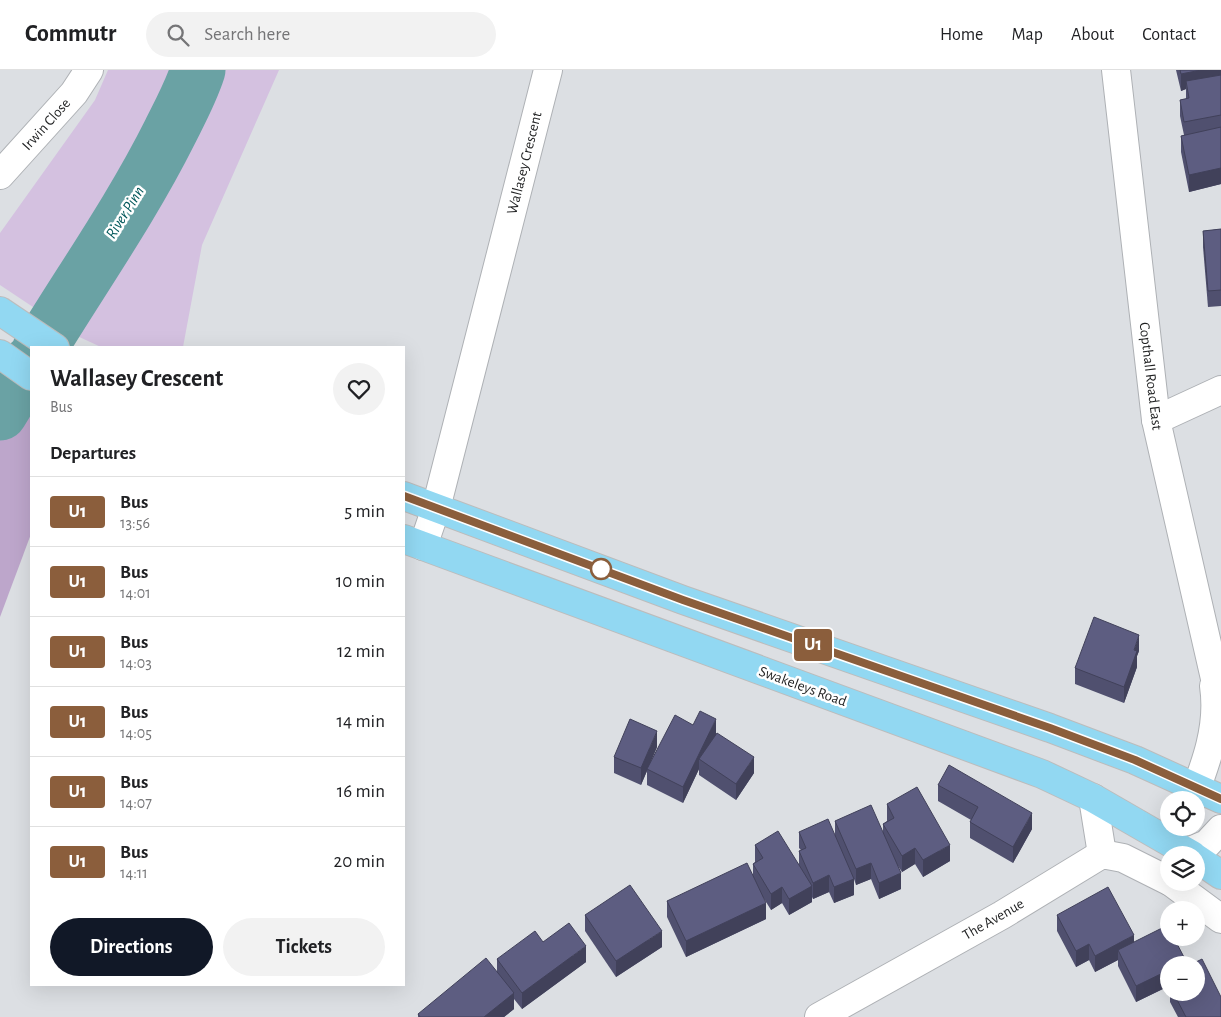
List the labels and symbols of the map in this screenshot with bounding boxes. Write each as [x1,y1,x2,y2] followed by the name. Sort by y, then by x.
[19,95,73,153] street label: Irwin Close
[504,110,545,216] street label: Wallasey Crescent
[103,184,147,241] water label: River Pinn
[1136,321,1165,431] street label: Copthall Road East
[590,558,612,580] unlabelled marker
[790,629,836,661] line badge: U1
[757,664,849,709] street label: Swakeleys Road
[960,896,1027,943] street label: The Avenue

